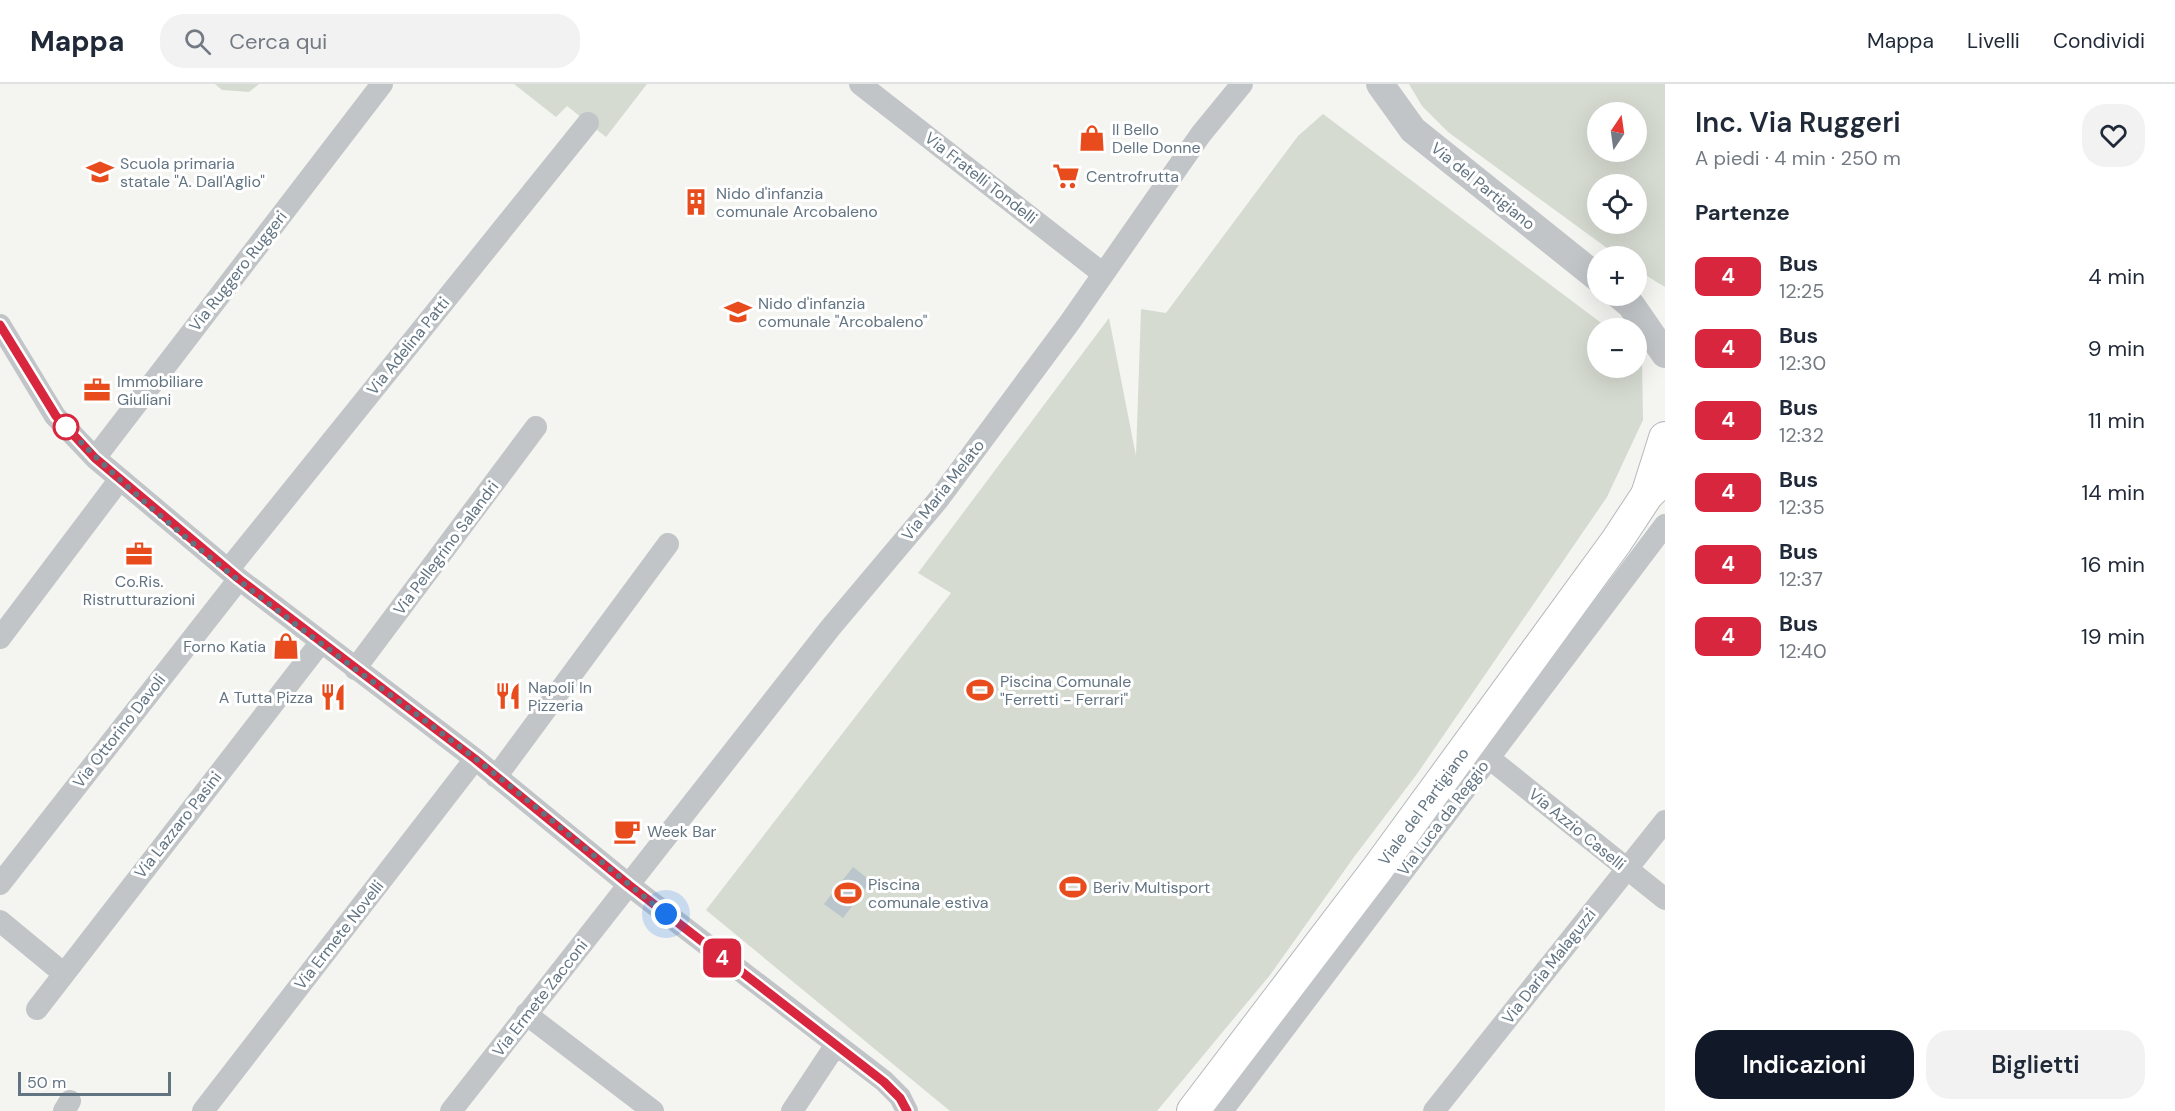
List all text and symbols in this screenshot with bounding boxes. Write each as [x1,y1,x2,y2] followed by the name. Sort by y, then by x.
[160,14,580,68] search box
[30,23,124,60] text: Mappa
[181,25,214,58] icon: search
[229,27,327,56] text: Cerca qui
[1867,27,1934,55] text: Mappa
[1967,27,2020,55] text: Livelli
[2053,27,2145,55] text: Condividi
[1587,102,1647,162] north arrow
[1587,102,1647,378] map controls
[1695,104,1901,141] text: Inc. Via Ruggeri
[2082,104,2145,167] button: heart
[1112,119,1201,158] place label: Il Bello Delle Donne
[1077,123,1107,153] shop icon: Il Bello Delle Donne
[921,128,1041,228] street label: Via Fratelli Tondelli
[1427,137,1539,235] street label: Via del Partigiano
[1695,145,1901,171] text: A piedi · 4 min · 250 m
[120,153,265,192] place label: Scuola primaria statale "A. Dall'Aglio"
[85,157,115,187] school or university icon: Scuola primaria statale "A. Dall'Aglio"
[1051,161,1081,191] supermarket icon: Centrofrutta
[1086,166,1179,187] place label: Centrofrutta
[1587,174,1647,234] button: locate
[716,183,878,222] place label: Nido d'infanzia comunale Arcobaleno
[681,187,711,217] building icon: Nido d'infanzia comunale Arcobaleno
[1695,198,1790,227] text: Partenze
[184,207,292,335] street label: Via Ruggero Ruggeri
[1587,246,1647,306] button: +
[1779,249,1818,278] text: Bus
[1721,262,1735,290] text: 4
[2088,262,2145,291] text: 4 min
[1779,278,1825,304] text: 12:25
[362,293,454,399] street label: Via Adelina Patti
[758,293,928,332] place label: Nido d'infanzia comunale "Arcobaleno"
[723,297,753,327] school or university icon: Nido d'infanzia comunale "Arcobaleno"
[1587,318,1647,378] button: −
[1779,321,1818,350] text: Bus
[1721,334,1735,362] text: 4
[2088,334,2145,363] text: 9 min
[1779,350,1826,376] text: 12:30
[117,371,203,410] place label: Immobiliare Giuliani
[82,375,112,405] office icon: Immobiliare Giuliani
[1779,393,1818,422] text: Bus
[1721,406,1735,434] text: 4
[2088,406,2145,435] text: 11 min
[53,414,79,440] unlabelled marker
[1779,422,1824,448] text: 12:32
[897,435,989,545] street label: Via Maria Melato
[1779,465,1818,494] text: Bus
[389,477,503,619] street label: Via Pellegrino Salandri
[1721,478,1735,506] text: 4
[2081,478,2145,507] text: 14 min
[1779,494,1825,520] text: 12:35
[1779,537,1818,566] text: Bus
[124,539,154,569] office icon: Co.Ris. Ristrutturazioni
[1721,550,1735,578] text: 4
[2081,550,2145,579] text: 16 min
[1779,566,1823,592] text: 12:37
[83,571,195,610] place label: Co.Ris. Ristrutturazioni
[1779,609,1818,638] text: Bus
[1721,622,1735,650] text: 4
[2081,622,2145,651] text: 19 min
[271,631,301,661] shop icon: Forno Katia
[183,636,266,657] place label: Forno Katia
[1779,638,1827,664] text: 12:40
[68,670,170,792] street label: Via Ottorino Davoli
[1000,671,1131,710] place label: Piscina Comunale "Ferretti - Ferrari"
[965,675,995,705] sports icon: Piscina Comunale "Ferretti - Ferrari"
[528,677,592,716] place label: Napoli In Pizzeria
[493,681,523,711] restaurant icon: Napoli In Pizzeria
[318,682,348,712] restaurant icon: A Tutta Pizza
[219,687,313,708] place label: A Tutta Pizza
[1373,743,1473,869] street label: Viale del Partigiano
[1393,756,1493,880] street label: Via Luca da Reggio
[130,767,226,883] street label: Via Lazzaro Pasini
[1524,784,1630,874] street label: Via Azzio Caselli
[612,816,642,846] cafe icon: Week Bar
[647,821,717,842] place label: Week Bar
[1058,872,1088,902] sports icon: Beriv Multisport
[868,874,988,913] place label: Piscina comunale estiva
[290,876,388,994] street label: Via Ermete Novelli
[1093,877,1210,898] place label: Beriv Multisport
[833,878,863,908] sports icon: Piscina comunale estiva
[651,899,681,929] your location
[1497,904,1601,1028] street label: Via Daria Malaguzzi
[488,935,592,1061] street label: Via Ermete Zacconi
[702,938,742,978] line badge: 4
[715,944,729,972] text: 4
[1695,1030,1914,1099] button: Indicazioni
[1926,1030,2145,1099] button: Biglietti
[18,1069,171,1096] scale bar
[27,1072,66,1093] text: 50 m

